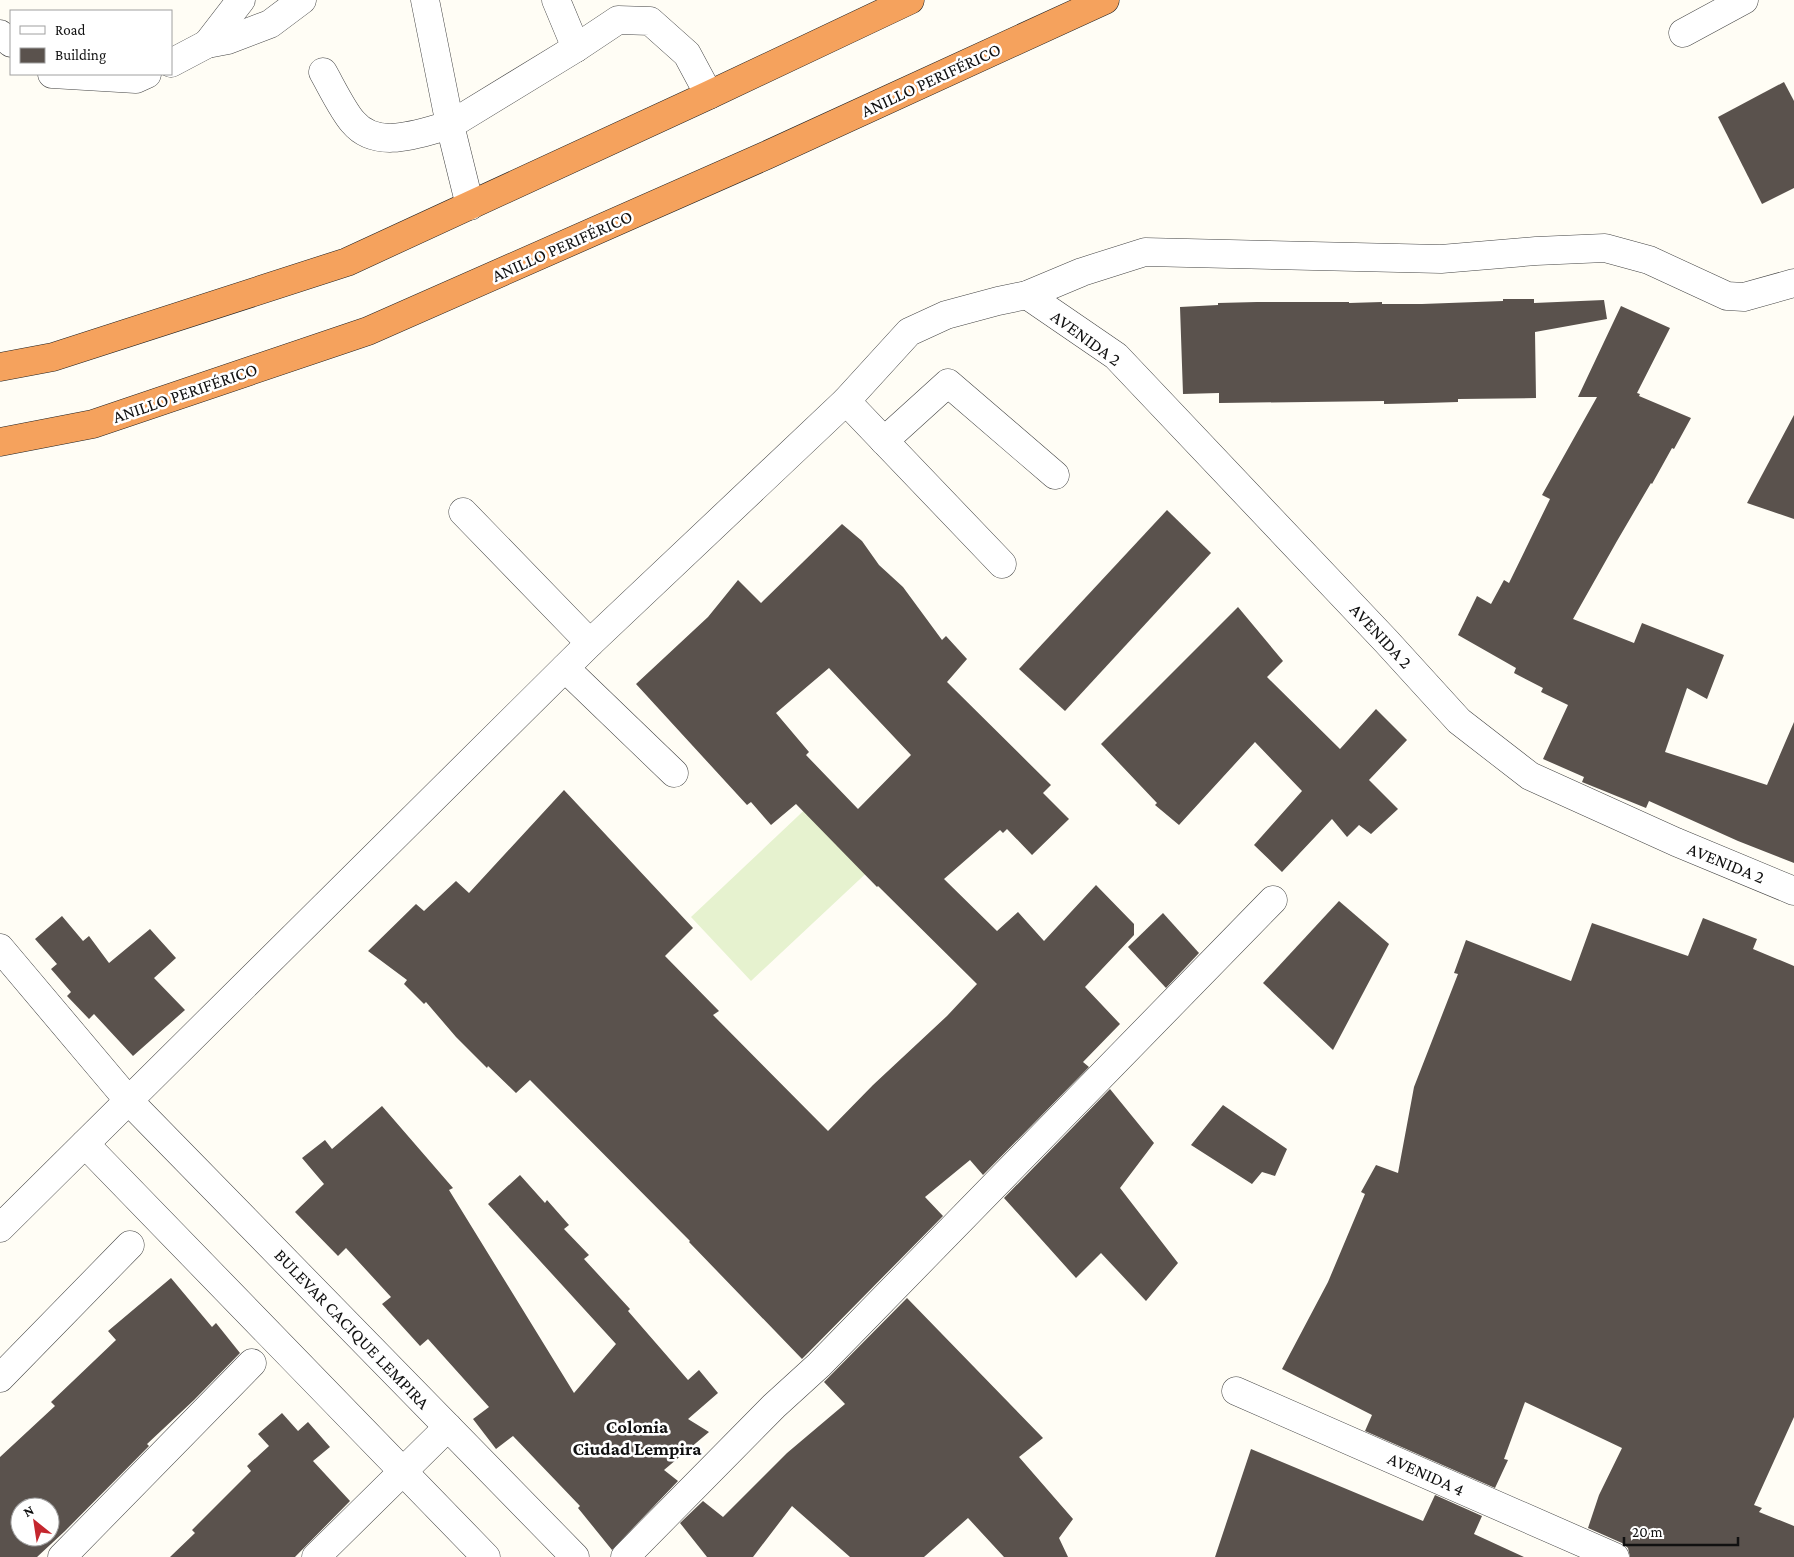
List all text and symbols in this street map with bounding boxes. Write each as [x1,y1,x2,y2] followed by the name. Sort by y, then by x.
[10,10,172,75] legend
[55,22,86,38] text: Road
[858,39,1004,121] street label: ANILLO PERIFÉRICO
[55,47,106,64] text: Building
[489,206,635,286] street label: ANILLO PERIFÉRICO
[1047,306,1125,370] street label: AVENIDA 2
[110,359,260,427] street label: ANILLO PERIFÉRICO
[1346,599,1416,673] street label: AVENIDA 2
[1685,838,1767,888] street label: AVENIDA 2
[270,1245,434,1414] street label: BULEVAR CACIQUE LEMPIRA
[572,1416,702,1459] district label: Colonia Ciudad Lempira
[1384,1448,1468,1500] street label: AVENIDA 4
[10,1497,60,1547] north arrow
[20,1501,37,1520] text: N
[1624,1514,1738,1546] scale bar
[1632,1524,1663,1540] text: 20 m

